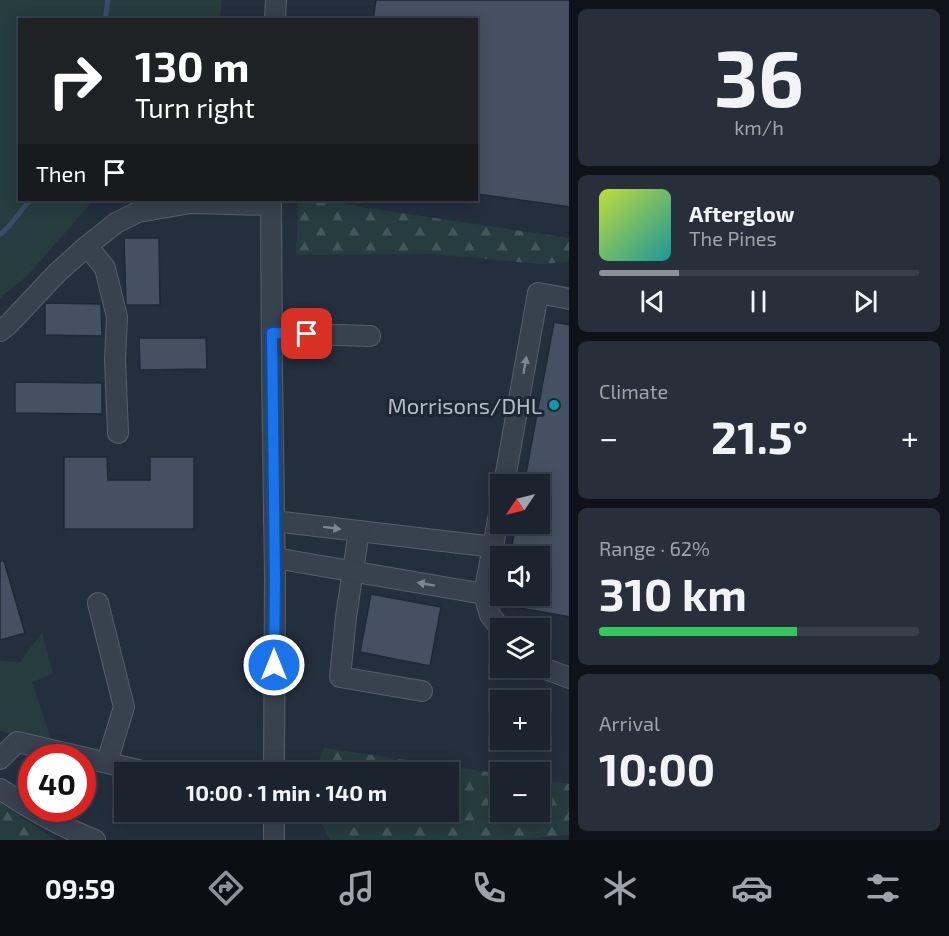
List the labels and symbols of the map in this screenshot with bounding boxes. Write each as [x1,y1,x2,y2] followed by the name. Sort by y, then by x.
[281,308,332,359] pin
[521,355,530,374] one-way arrow
[387,392,542,418] place label: Morrisons/DHL
[547,398,561,412] marker: Morrisons/DHL
[490,474,550,534] north arrow
[323,523,342,533] one-way arrow
[417,579,436,588] one-way arrow
[242,633,306,697] position arrow
[18,744,96,822] speed limit sign: 40

